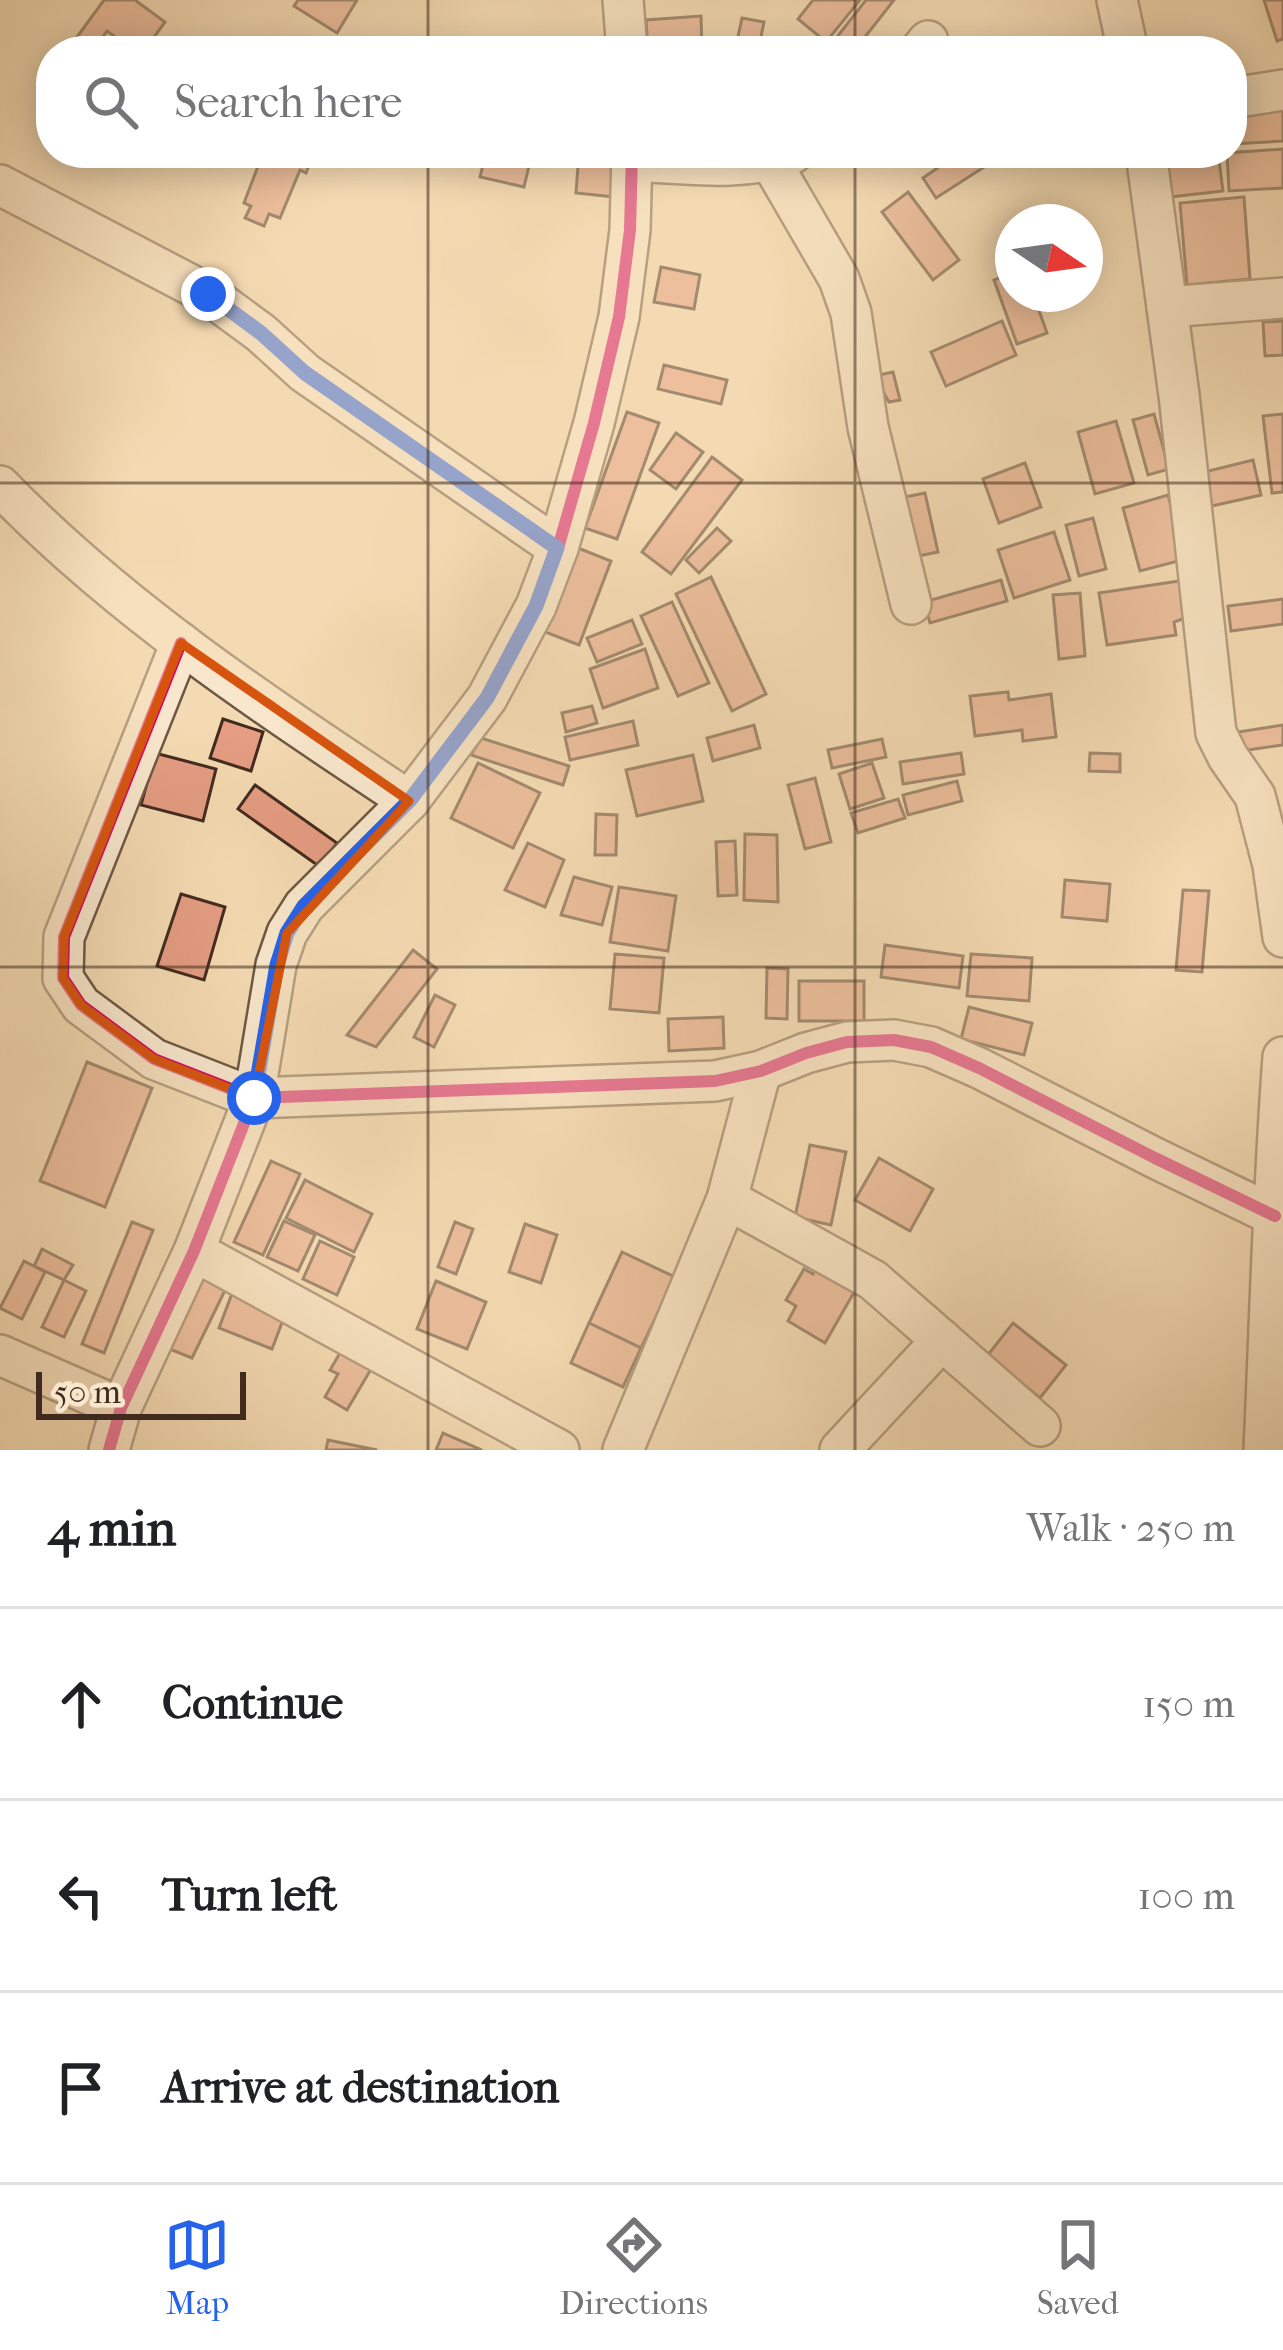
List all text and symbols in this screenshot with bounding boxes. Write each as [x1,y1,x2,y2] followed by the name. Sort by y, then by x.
[36,36,1247,168] search box
[78,69,144,135] icon: search
[174,76,402,129] text: Search here
[995,204,1103,312] north arrow
[181,267,235,321] route end
[227,1071,281,1125] route start
[36,1366,246,1419] scale bar
[54,1373,121,1412] text: 50 m
[48,1498,176,1558] text: 4 min
[1027,1505,1235,1551] text: Walk · 250 m
[48,1671,114,1737] icon: ahead
[162,1677,343,1730] text: Continue
[1142,1681,1235,1727] text: 150 m
[48,1863,114,1929] icon: left
[162,1869,337,1922] text: Turn left
[1137,1873,1235,1919] text: 100 m
[48,2055,114,2121] icon: arrive
[162,2061,559,2114] text: Arrive at destination
[164,2212,230,2323] tab: Map
[559,2212,708,2323] tab: Directions
[1037,2212,1119,2323] tab: Saved

